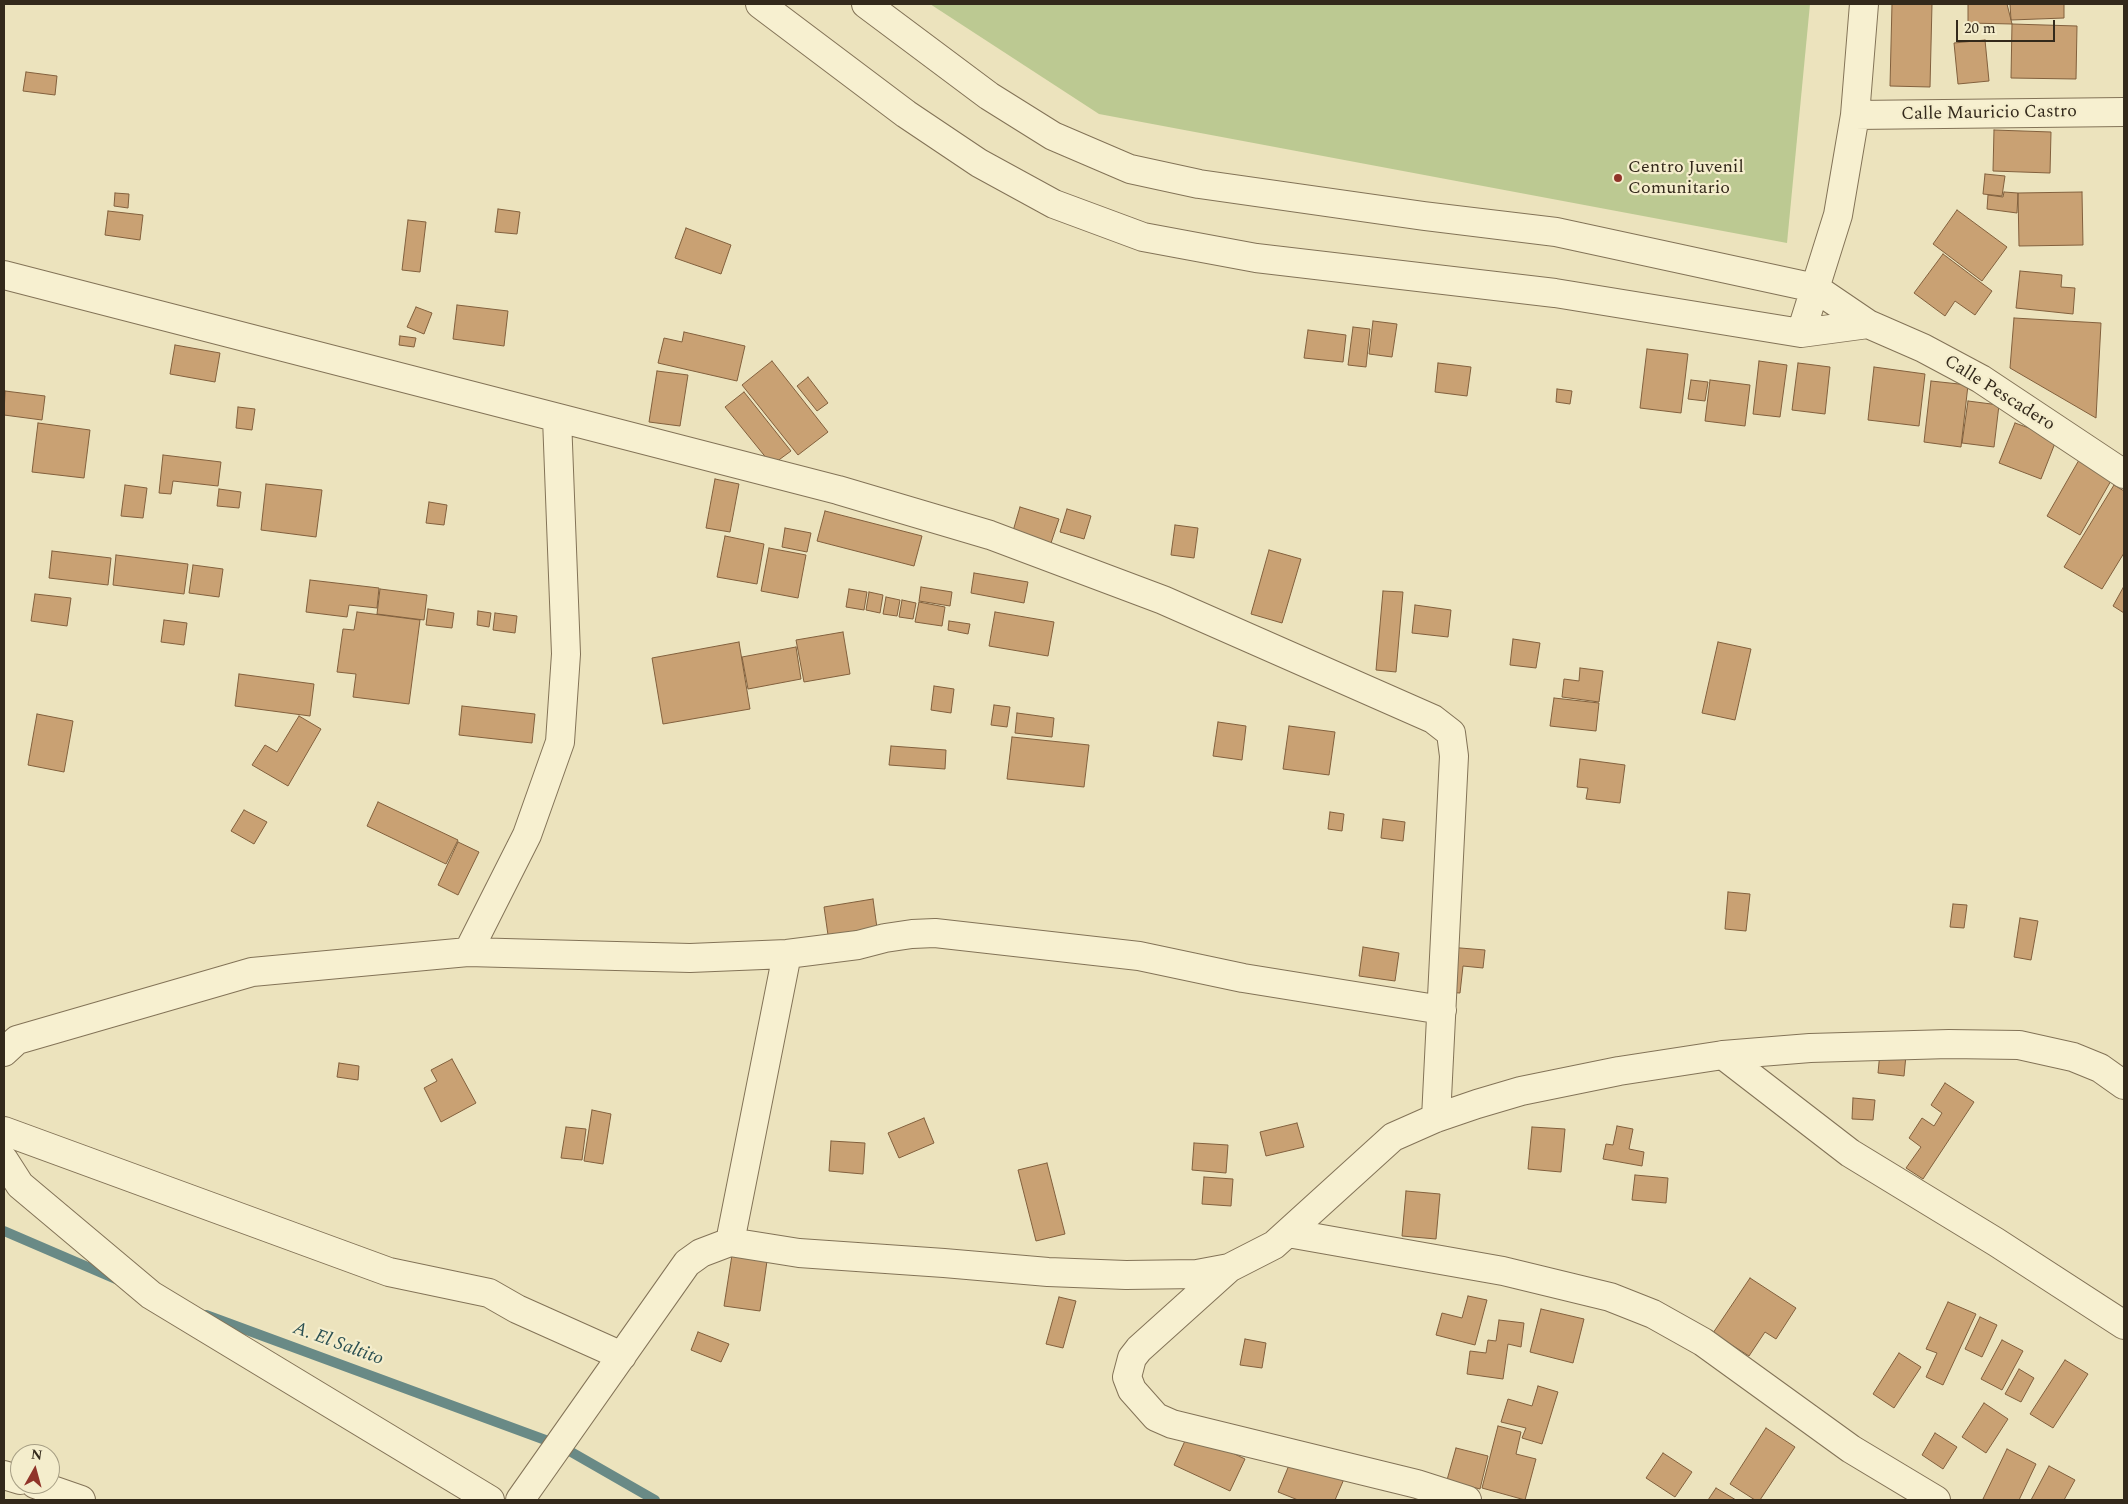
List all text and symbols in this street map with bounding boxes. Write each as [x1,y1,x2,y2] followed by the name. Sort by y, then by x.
[1958,10,2057,42] scale bar
[1964,17,1996,40] text: 20 m
[1901,102,2077,126] street label: Calle Mauricio Castro
[1628,157,1744,200] place label: Centro Juvenil Comunitario
[1612,172,1624,184] marker: Centro Juvenil Comunitario
[1940,351,2058,437] street label: Calle Pescadero
[290,1318,386,1372] water label: A. El Saltito
[30,1443,44,1466] text: N
[10,1444,60,1494] north arrow

